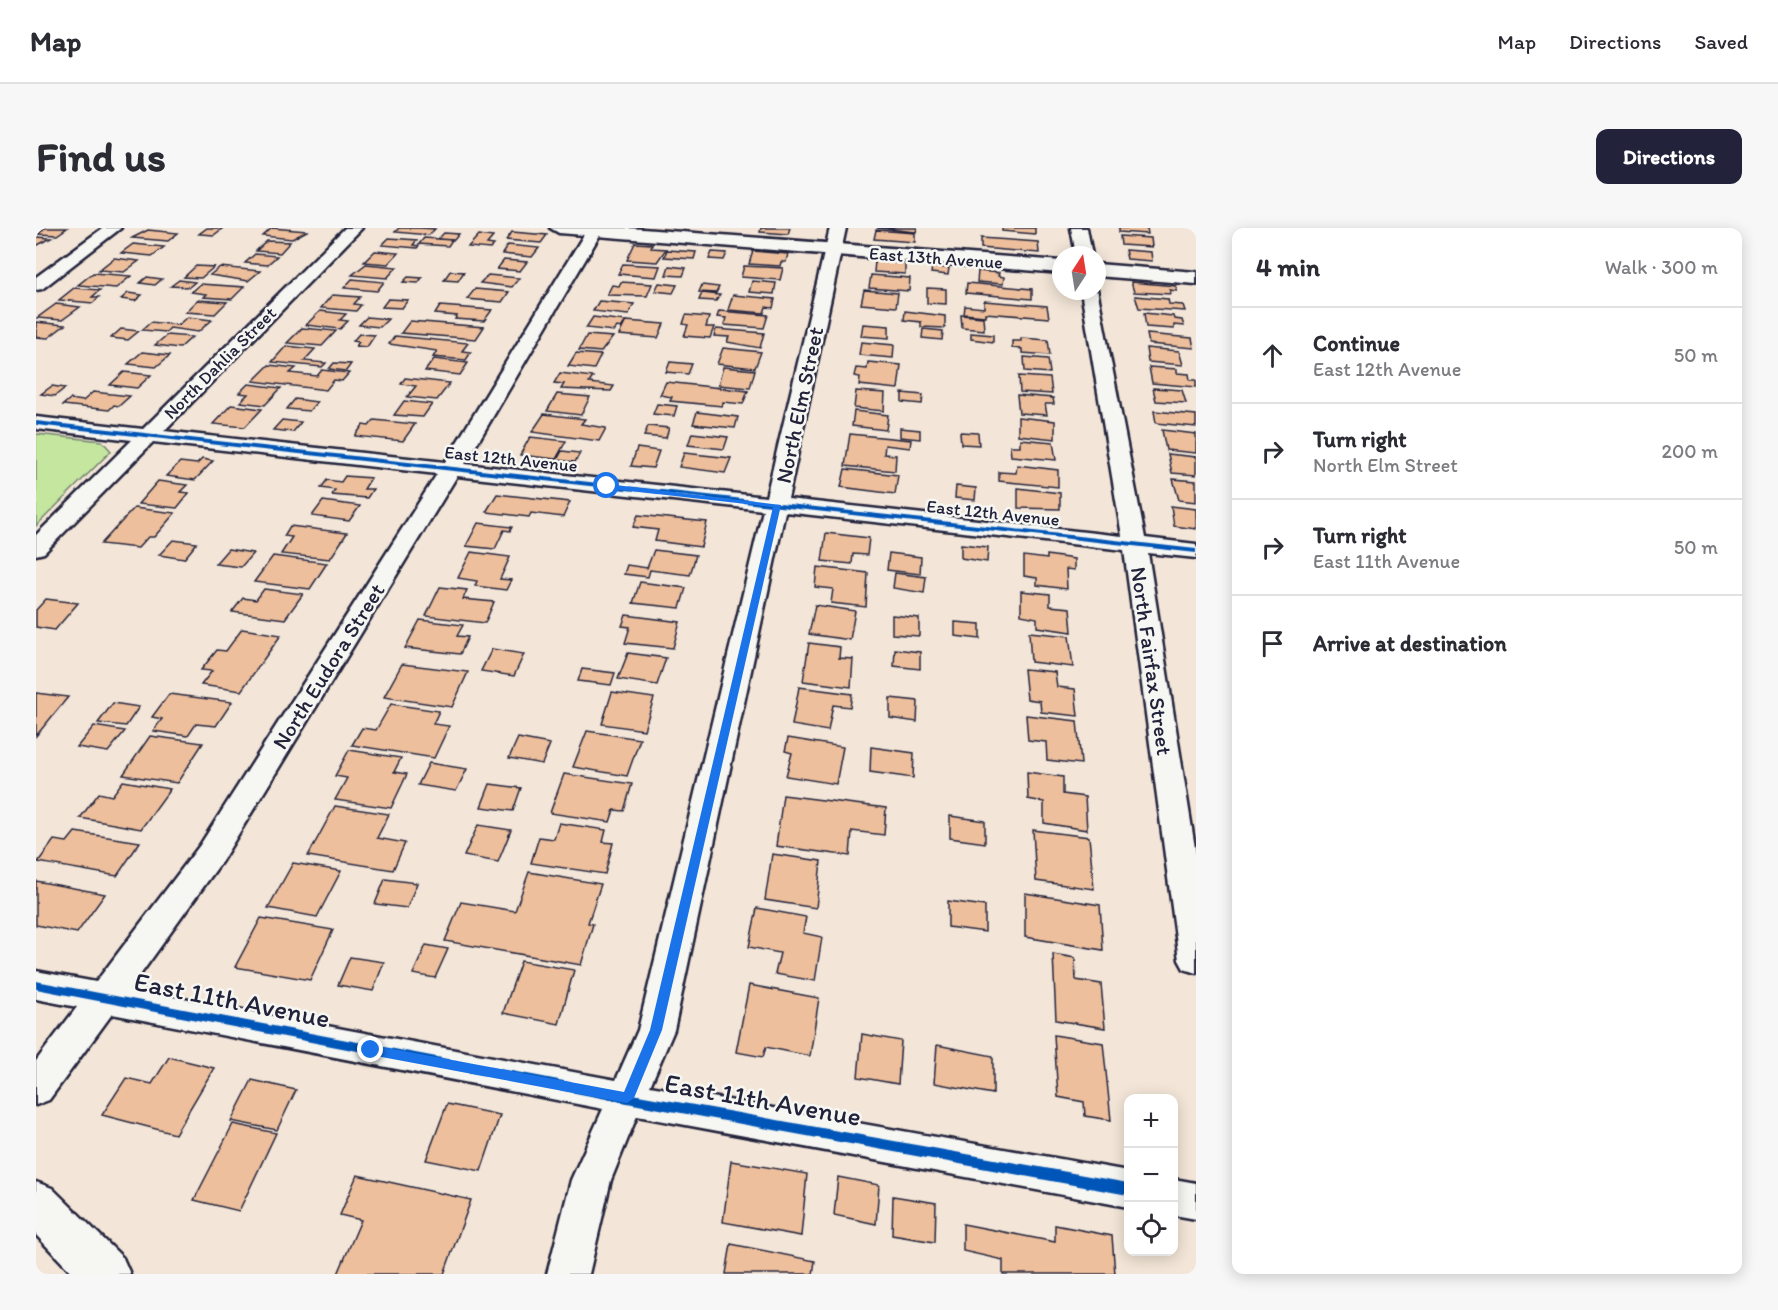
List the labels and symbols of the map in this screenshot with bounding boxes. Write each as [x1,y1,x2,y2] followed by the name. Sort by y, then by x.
[868,242,1004,274] street label: East 13th Avenue
[1052,246,1106,300] north arrow
[159,302,281,424] street label: North Dahlia Street
[770,324,829,486] street label: North Elm Street
[443,441,579,477] street label: East 12th Avenue
[593,472,619,498] route start
[925,495,1061,531] street label: East 12th Avenue
[1125,565,1178,757] street label: North Fairfax Street
[266,578,390,754] street label: North Eudora Street
[131,964,333,1035] street label: East 11th Avenue
[357,1036,383,1062] route end
[662,1066,864,1133] street label: East 11th Avenue

